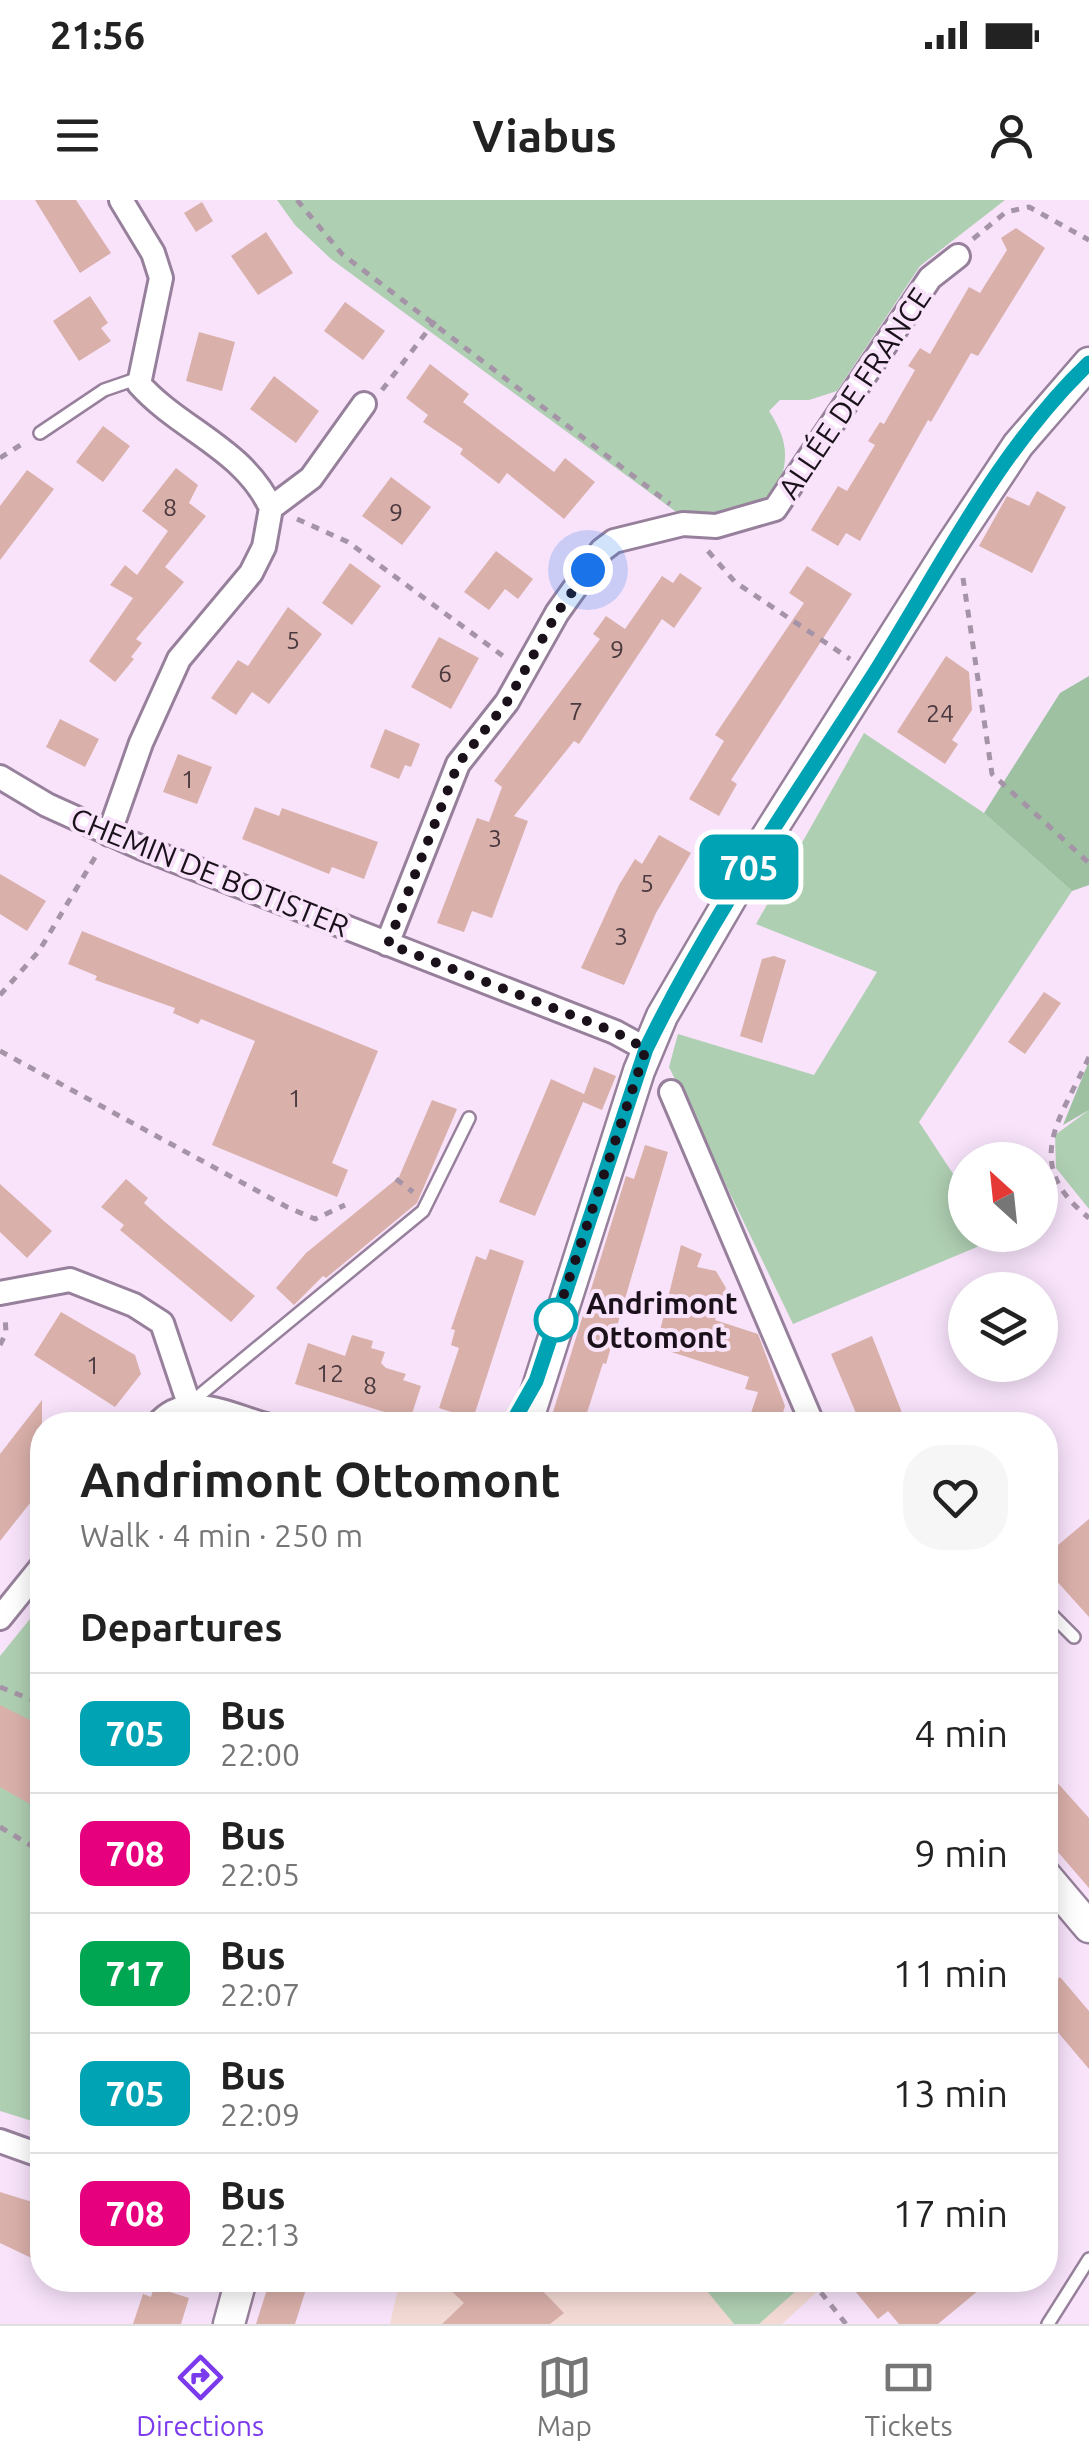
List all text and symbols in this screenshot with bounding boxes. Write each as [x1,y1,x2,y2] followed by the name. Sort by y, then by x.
[50,14,145,56] text: 21:56
[50,108,105,163] icon: menu
[984,108,1039,163] icon: person
[472,110,617,161] text: Viabus
[770,281,937,505] street label: ALLÉE DE FRANCE
[163,493,177,521] house number: 8
[389,498,403,526] house number: 9
[563,545,613,595] your location
[286,626,300,654] house number: 5
[610,635,624,663] house number: 9
[438,659,452,687] house number: 6
[569,697,583,725] house number: 7
[926,699,954,727] house number: 24
[181,765,195,793] house number: 1
[66,801,354,943] street label: CHEMIN DE BOTISTER
[488,824,502,852] house number: 3
[692,834,806,900] line badge: 705
[719,847,779,887] text: 705
[640,869,654,897] house number: 5
[614,922,628,950] house number: 3
[288,1084,302,1112] house number: 1
[948,1142,1058,1252] north arrow
[948,1142,1058,1382] map controls
[948,1272,1058,1382] button: layers
[586,1286,738,1354] place label: Andrimont Ottomont
[535,1299,577,1341] marker: Andrimont Ottomont
[86,1351,100,1379] house number: 1
[316,1359,344,1387] house number: 12
[363,1371,377,1399] house number: 8
[903,1445,1008,1550] button: heart
[80,1452,560,1506] text: Andrimont Ottomont
[80,1517,363,1553] text: Walk · 4 min · 250 m
[80,1606,282,1648] text: Departures
[220,1694,285,1736] text: Bus
[914,1712,1008,1754] text: 4 min
[105,1713,165,1753] text: 705
[220,1736,300,1772] text: 22:00
[220,1814,285,1856] text: Bus
[914,1832,1008,1874] text: 9 min
[105,1833,165,1873] text: 708
[220,1856,300,1892] text: 22:05
[220,1934,285,1976] text: Bus
[893,1952,1008,1994] text: 11 min
[105,1953,165,1993] text: 717
[220,1976,300,2012] text: 22:07
[220,2054,285,2096] text: Bus
[893,2072,1008,2114] text: 13 min
[105,2073,165,2113] text: 705
[220,2096,300,2132] text: 22:09
[220,2174,285,2216] text: Bus
[893,2192,1008,2234] text: 17 min
[105,2193,165,2233] text: 708
[220,2216,300,2252] text: 22:13
[136,2350,264,2441] tab: Directions
[537,2350,592,2441] tab: Map
[864,2350,953,2441] tab: Tickets

